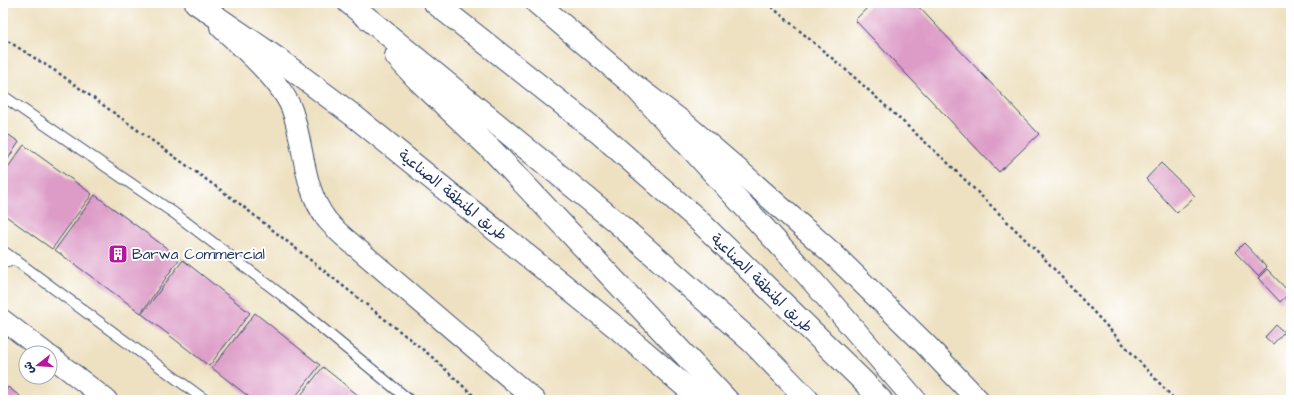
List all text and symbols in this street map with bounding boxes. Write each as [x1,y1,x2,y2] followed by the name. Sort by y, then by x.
[394,145,512,246] street label: طريق المنطقة الصناعية
[706,229,817,338] street label: طريق المنطقة الصناعية
[107,243,129,265] building icon: Barwa Commercial
[132,244,265,265] place label: Barwa Commercial
[18,345,58,385] north arrow
[20,360,38,376] text: ش

